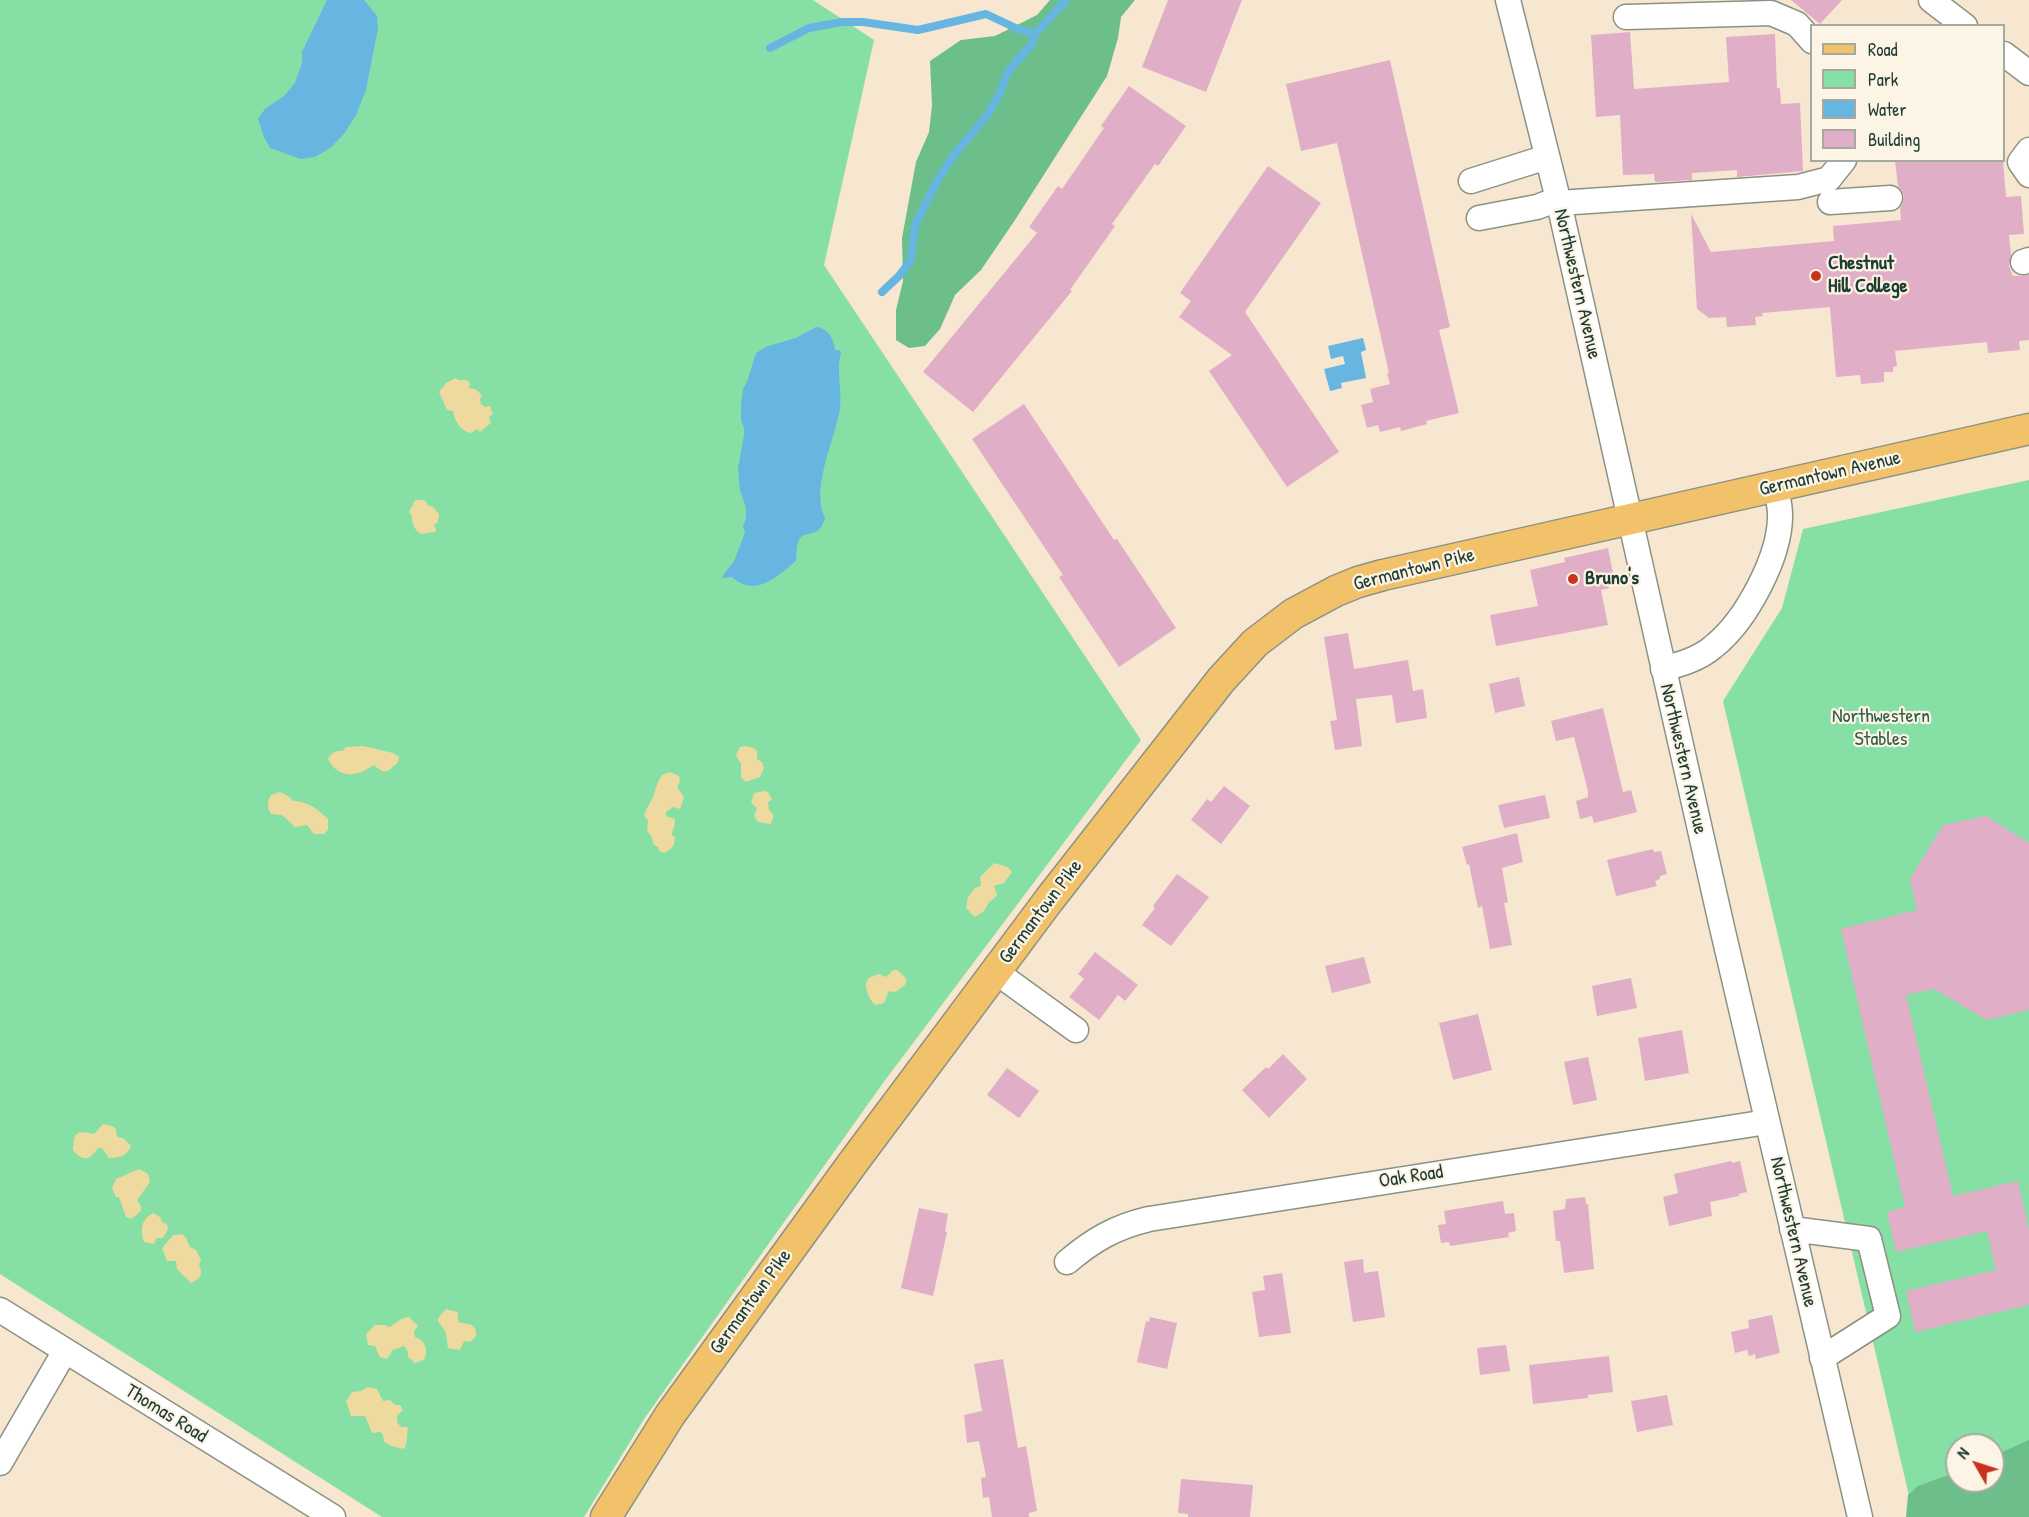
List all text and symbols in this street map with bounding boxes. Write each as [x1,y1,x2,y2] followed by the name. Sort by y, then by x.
[1810,24,2005,162] legend
[1868,37,1898,62] text: Road
[1868,67,1898,92] text: Park
[1868,97,1906,122] text: Water
[1868,127,1920,152] text: Building
[1548,207,1606,361] street label: Northwestern Avenue
[1828,252,1908,299] place label: Chestnut Hill College
[1809,269,1823,283] marker: Chestnut Hill College
[1757,446,1903,502] street label: Germantown Avenue
[1351,543,1477,597] street label: Germantown Pike
[1585,567,1639,591] place label: Bruno's
[1566,572,1580,586] marker: Bruno's
[1654,682,1712,836] street label: Northwestern Avenue
[1832,705,1930,752] park label: Northwestern Stables
[994,855,1088,969] street label: Germantown Pike
[1764,1155,1822,1309] street label: Northwestern Avenue
[1377,1160,1445,1194] street label: Oak Road
[705,1245,797,1359] street label: Germantown Pike
[120,1379,212,1449] street label: Thomas Road
[1945,1433,2005,1493] north arrow
[1951,1443,1974,1463] text: N

